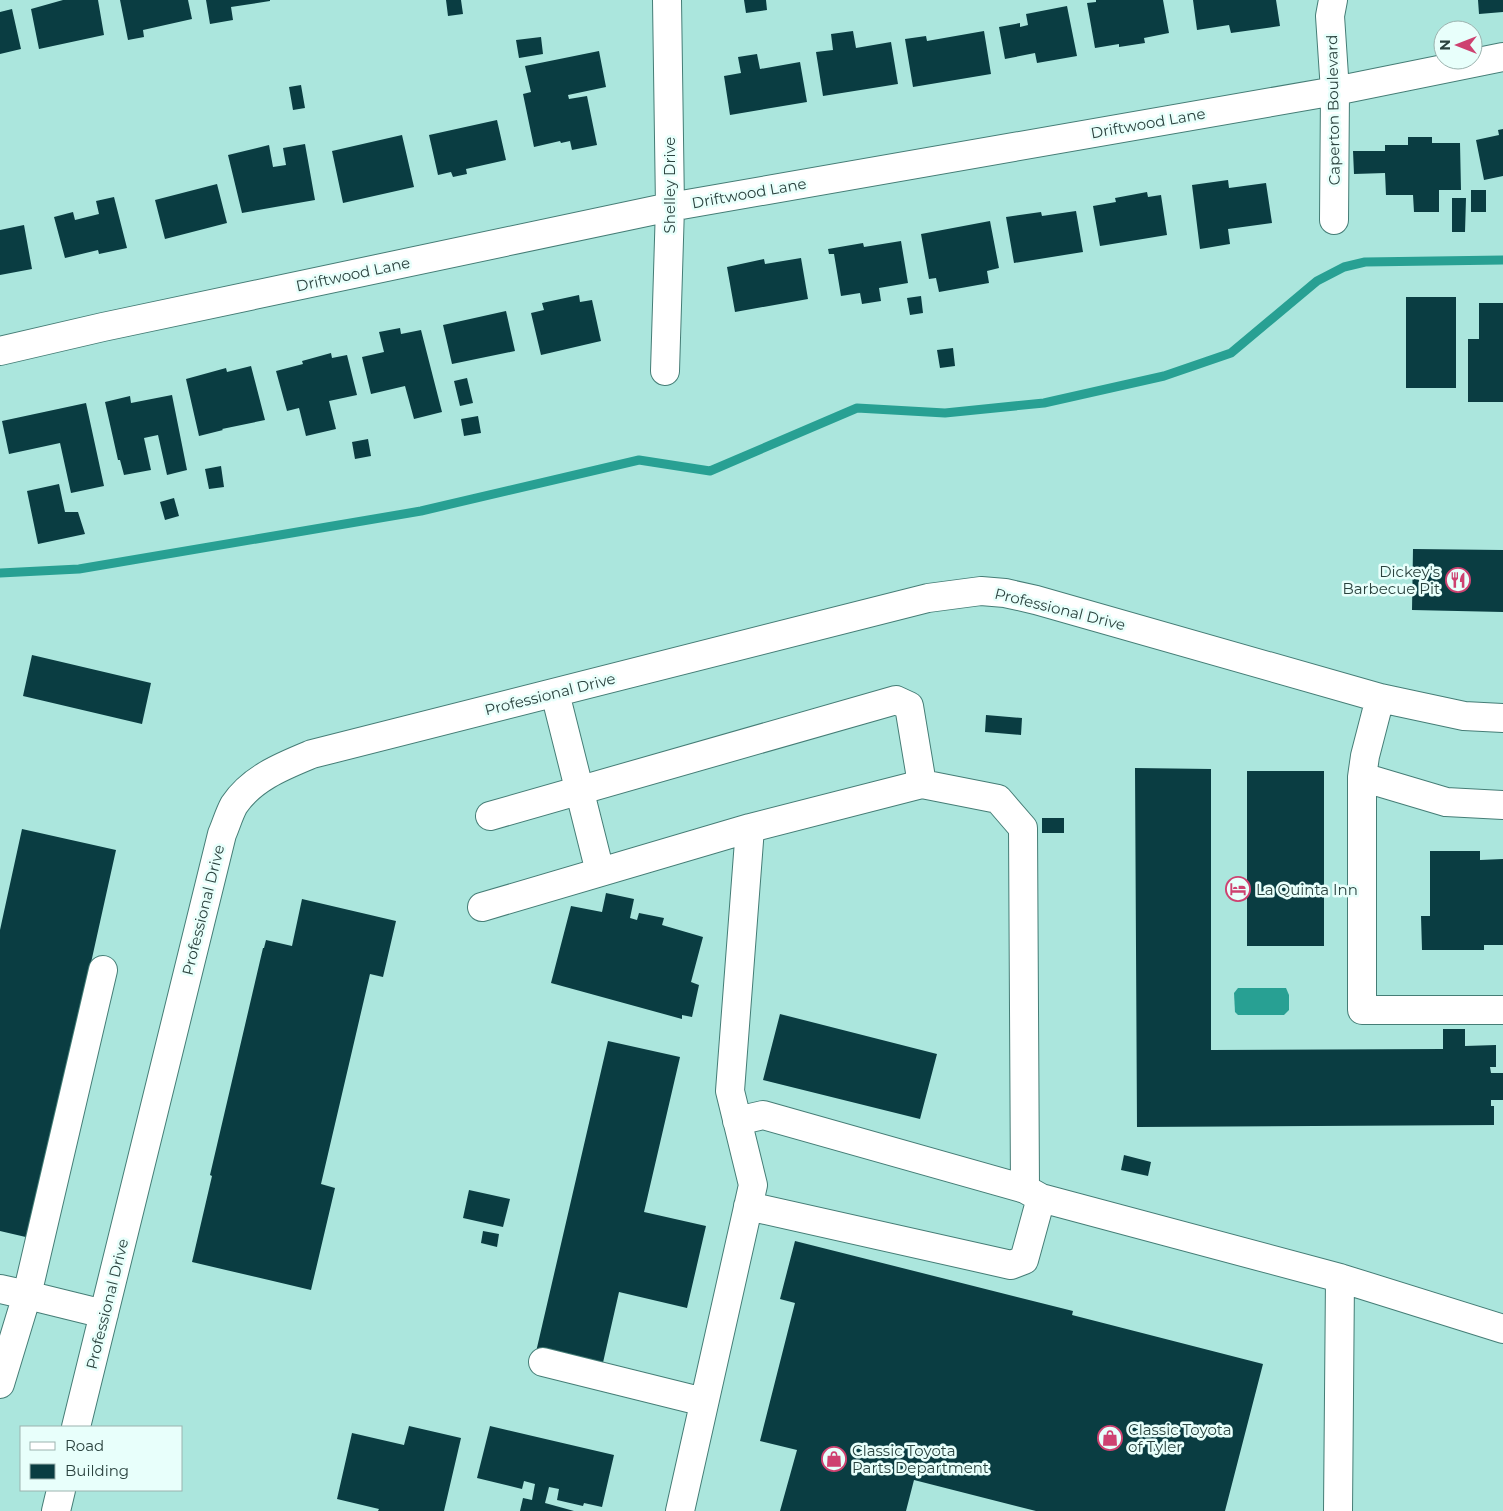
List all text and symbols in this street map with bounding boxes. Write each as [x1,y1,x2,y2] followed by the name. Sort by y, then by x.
[1433,20,1483,70] north arrow
[1322,35,1344,185] street label: Caperton Boulevard
[1436,39,1454,51] text: N
[1089,104,1207,142] street label: Driftwood Lane
[660,137,679,233] street label: Shelley Drive
[690,174,808,212] street label: Driftwood Lane
[294,253,412,295] street label: Driftwood Lane
[1342,562,1440,598] place label: Dickey's Barbecue Pit
[1445,567,1471,593] restaurant icon: Dickey's Barbecue Pit
[993,584,1127,634] street label: Professional Drive
[483,669,617,719] street label: Professional Drive
[178,843,228,977] street label: Professional Drive
[1225,876,1251,902] hotel icon: La Quinta Inn
[1256,880,1358,899] place label: La Quinta Inn
[82,1237,132,1371] street label: Professional Drive
[1128,1420,1232,1456] place label: Classic Toyota of Tyler
[1097,1425,1123,1451] shop icon: Classic Toyota of Tyler
[20,1426,182,1491] legend
[65,1436,104,1455] text: Road
[852,1441,989,1477] place label: Classic Toyota Parts Department
[821,1446,847,1472] shop icon: Classic Toyota Parts Department
[65,1461,129,1480] text: Building

